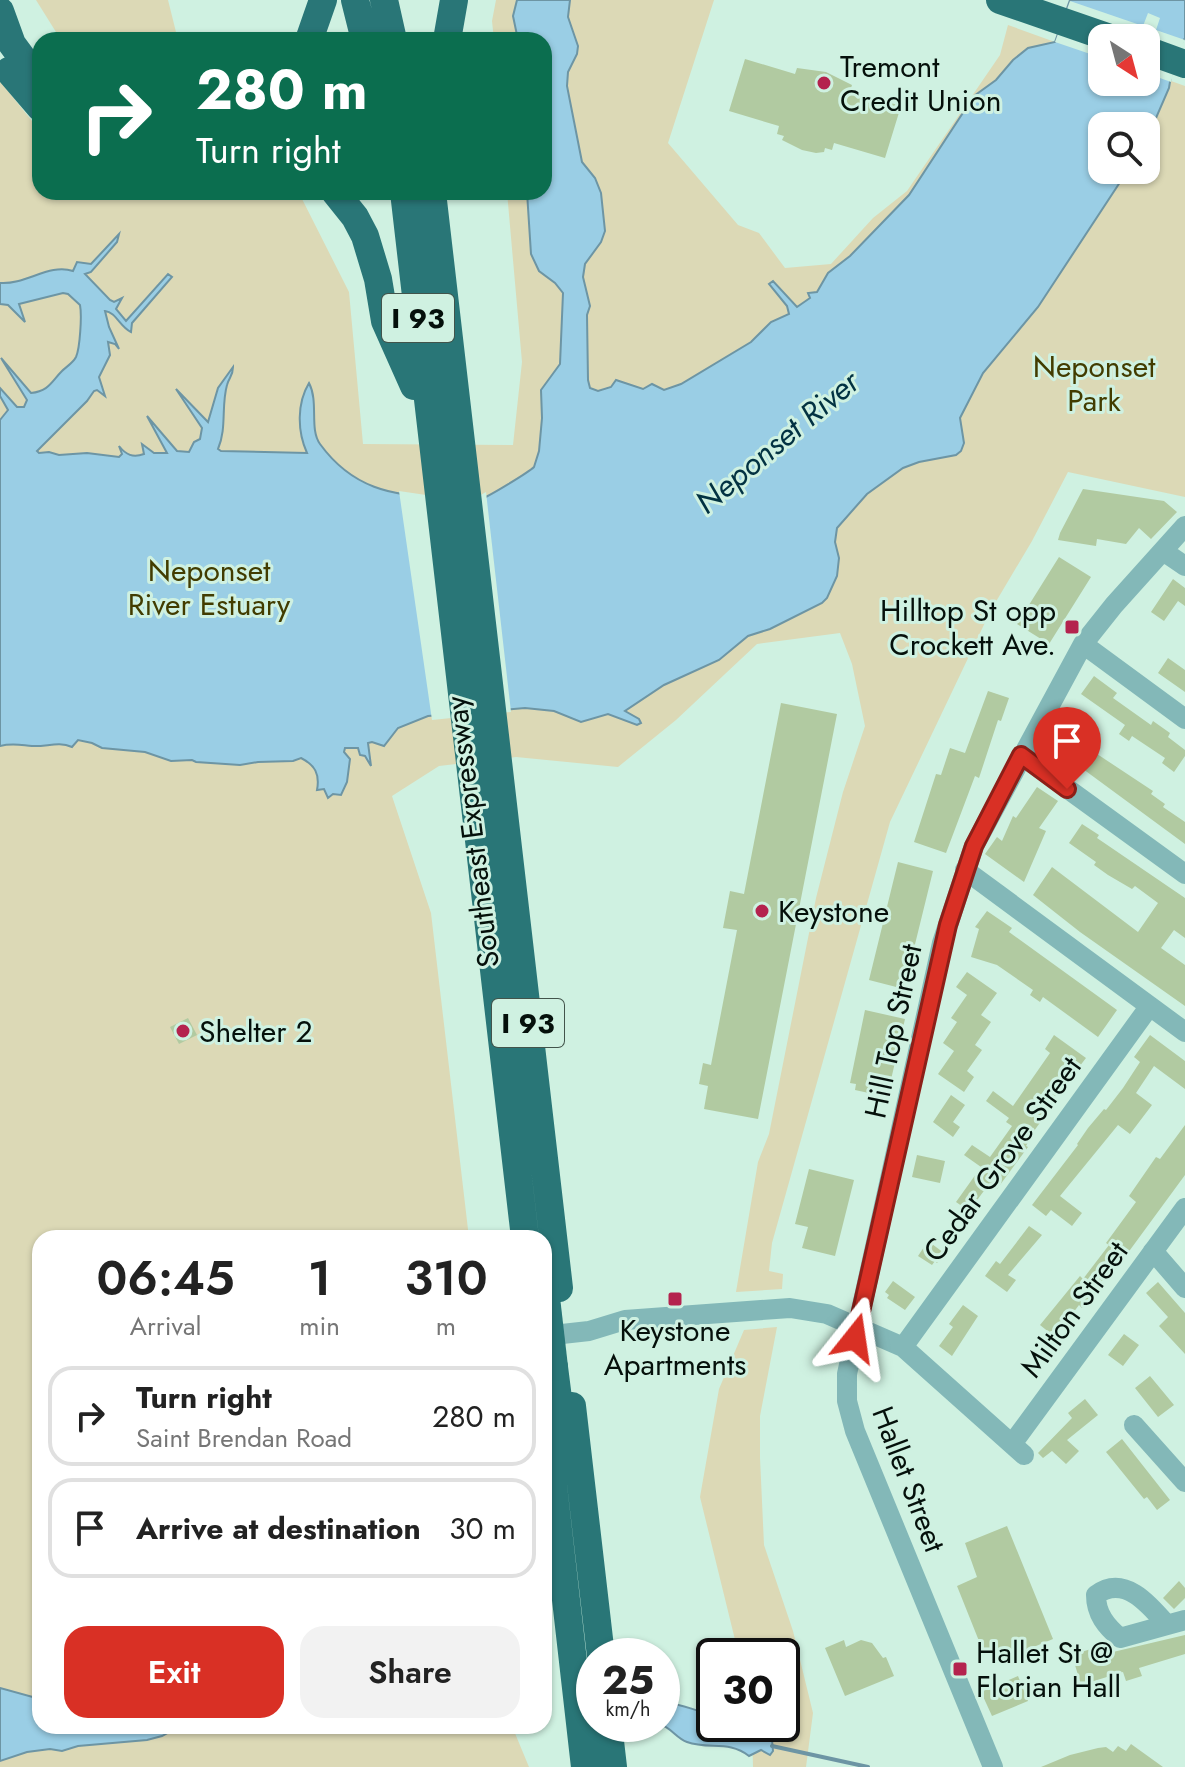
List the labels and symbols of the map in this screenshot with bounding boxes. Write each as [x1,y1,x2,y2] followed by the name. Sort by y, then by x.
[1088,24,1160,96] north arrow
[840,45,1001,122] place label: Tremont Credit Union
[815,74,833,92] marker: Tremont Credit Union
[382,294,454,342] road number: I 93
[1033,345,1156,422] park label: Neponset Park
[685,358,871,525] water label: Neponset River
[128,549,291,626] park label: Neponset River Estuary
[880,589,1056,666] place label: Hilltop St opp Crockett Ave.
[1063,618,1081,636] marker: Hilltop St opp Crockett Ave.
[434,693,510,970] street label: Southeast Expressway
[1033,707,1101,789] pin
[778,890,889,933] place label: Keystone
[753,902,771,920] marker: Keystone
[854,939,933,1122] street label: Hill Top Street
[492,999,564,1047] road number: I 93
[199,1010,313,1053] place label: Shelter 2
[174,1022,192,1040] marker: Shelter 2
[913,1047,1092,1271] street label: Cedar Grove Street
[1010,1231,1139,1386] street label: Milton Street
[666,1290,684,1308] marker: Keystone Apartments
[813,1296,897,1380] position arrow
[604,1309,746,1386] place label: Keystone Apartments
[862,1400,957,1559] street label: Hallet Street
[976,1631,1121,1708] place label: Hallet St @ Florian Hall
[696,1638,800,1742] speed limit sign: 30
[951,1660,969,1678] marker: Hallet St @ Florian Hall

